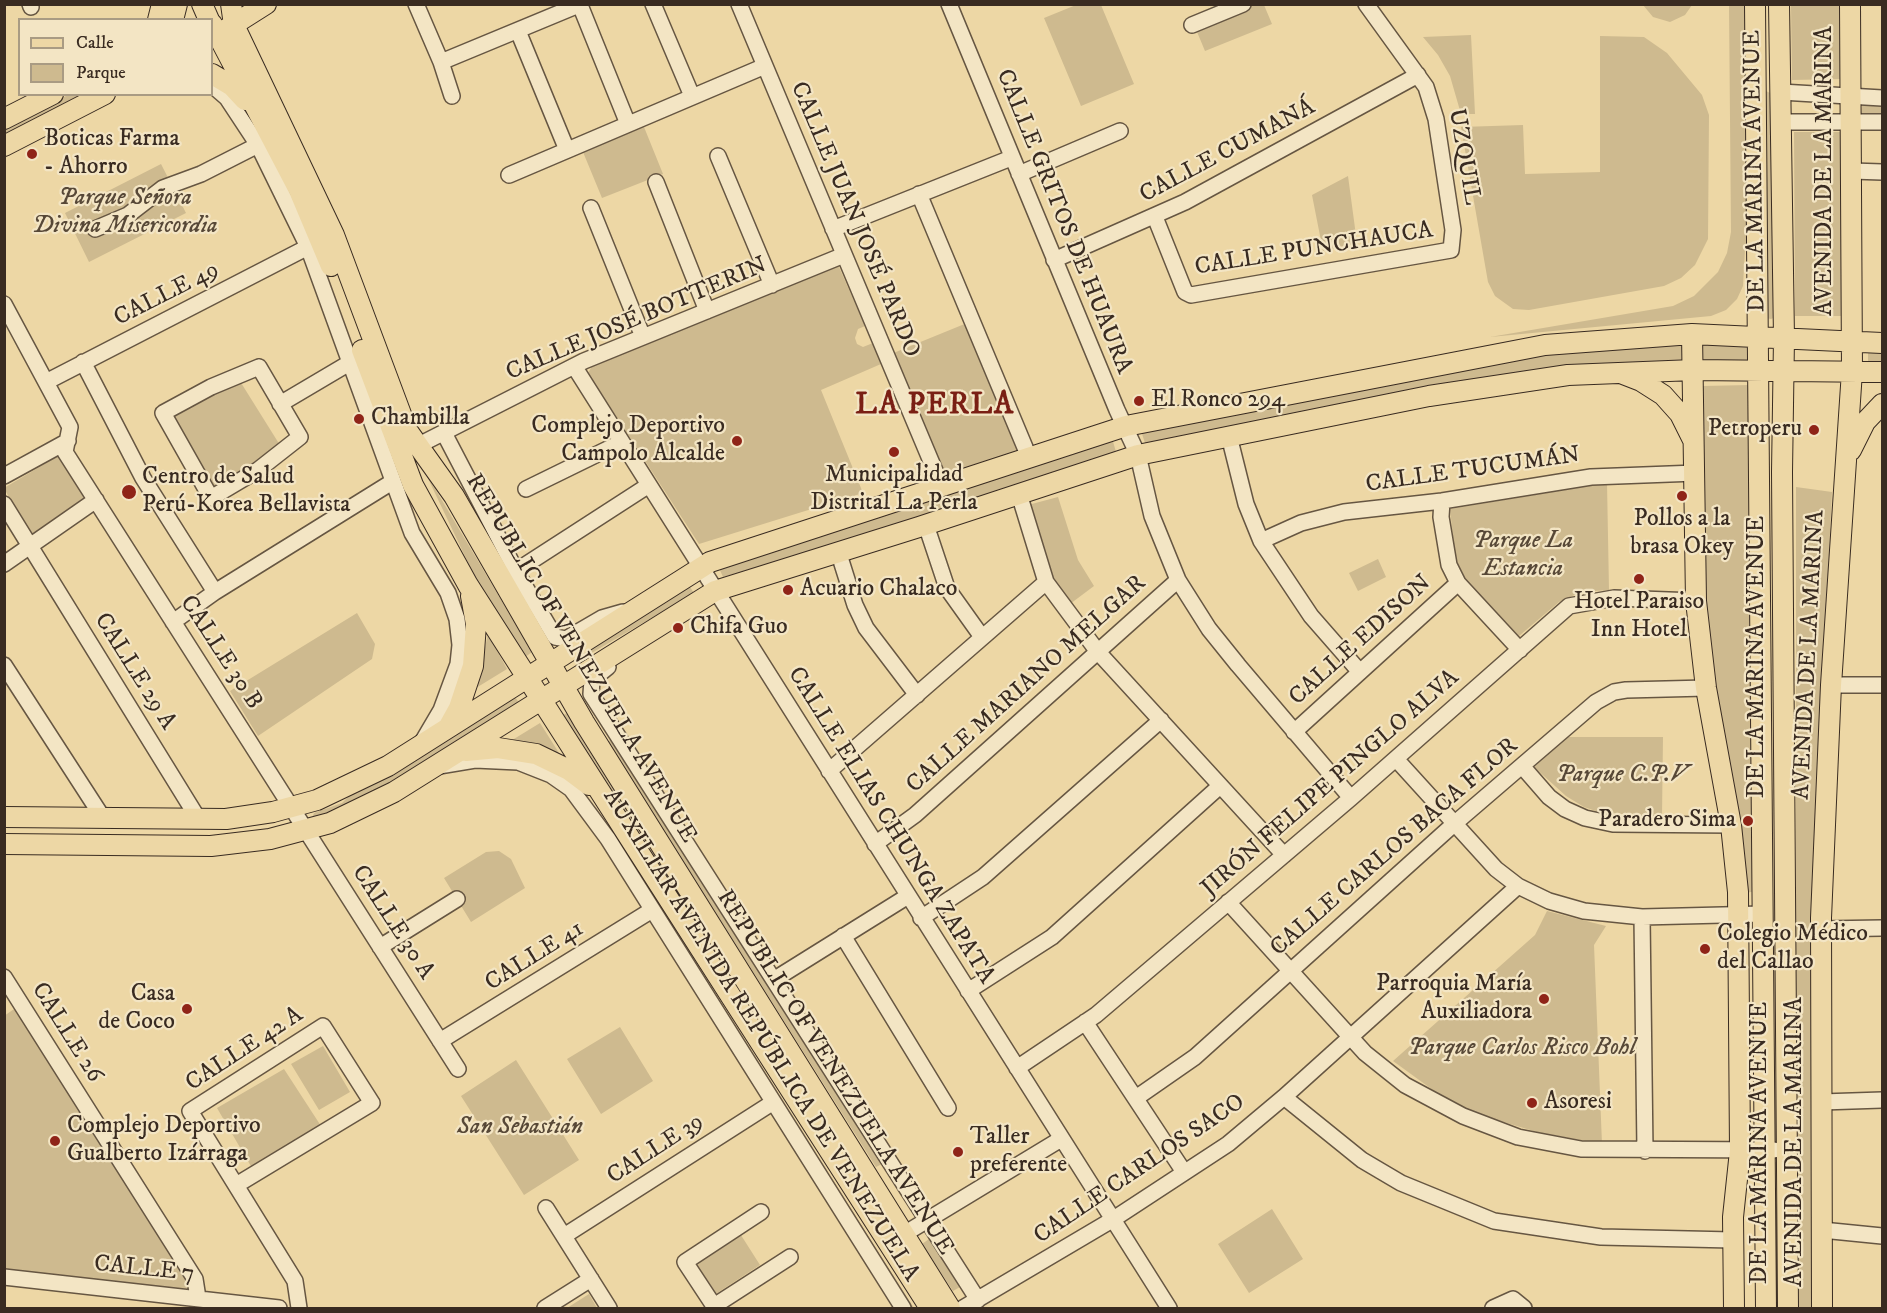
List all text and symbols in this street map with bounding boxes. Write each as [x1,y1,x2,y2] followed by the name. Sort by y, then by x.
[18,18,213,96] legend
[1812,26,1840,316] street label: AVENIDA DE LA MARINA
[1739,29,1773,313] street label: DE LA MARINA AVENUE
[76,32,114,54] text: Calle
[76,62,126,84] text: Parque
[989,65,1137,379] street label: CALLE GRITOS DE HUAURA
[783,78,925,362] street label: CALLE JUAN JOSÉ PARDO
[1136,94,1320,210] street label: CALLE CUMANÁ
[1440,107,1486,207] street label: UZQUIL
[44,126,180,182] place label: Boticas Farma - Ahorro
[25,147,39,161] marker: Boticas Farma - Ahorro
[32,185,218,241] park label: Parque Señora Divina Misericordia
[1193,217,1435,283] street label: CALLE PUNCHAUCA
[502,252,772,388] street label: CALLE JOSÉ BOTTERIN
[110,256,224,334] street label: CALLE 49
[1151,387,1285,415] place label: El Ronco 294
[855,389,1015,425] district label: LA PERLA
[1132,394,1146,408] marker: El Ronco 294
[371,405,470,433] place label: Chambilla
[352,412,366,426] marker: Chambilla
[531,413,725,469] place label: Complejo Deportivo Campolo Alcalde
[1708,416,1802,444] place label: Petroperu
[1807,423,1821,437] marker: Petroperu
[730,434,744,448] marker: Complejo Deportivo Campolo Alcalde
[1364,442,1582,500] street label: CALLE TUCUMÁN
[887,445,901,459] marker: Municipalidad Distrital La Perla
[810,462,978,518] place label: Municipalidad Distrital La Perla
[142,464,351,520] place label: Centro de Salud Perú-Korea Bellavista
[458,469,702,849] street label: REPUBLIC OF VENEZUELA AVENUE
[120,483,138,501] marker: Centro de Salud Perú-Korea Bellavista
[1675,489,1689,503] marker: Pollos a la brasa Okey
[1630,506,1734,562] place label: Pollos a la brasa Okey
[1788,510,1832,800] street label: AVENIDA DE LA MARINA
[1744,516,1772,798] street label: DE LA MARINA AVENUE
[1473,528,1573,584] park label: Parque La Estancia
[901,570,1153,800] street label: CALLE MARIANO MELGAR
[1284,570,1438,712] street label: CALLE EDISON
[1632,572,1646,586] marker: Hotel Paraiso Inn Hotel
[800,576,957,604] place label: Acuario Chalaco
[781,583,795,597] marker: Acuario Chalaco
[1574,589,1704,645] place label: Hotel Paraiso Inn Hotel
[172,591,268,715] street label: CALLE 30 B
[87,608,181,736] street label: CALLE 29 A
[690,614,788,642] place label: Chifa Guo
[671,621,685,635] marker: Chifa Guo
[780,662,1000,990] street label: CALLE ELIAS CHUNGA ZAPATA
[1196,664,1466,904] street label: JIRÓN FELIPE PINGLO ALVA
[1265,733,1525,963] street label: CALLE CARLOS BACA FLOR
[1556,762,1688,790] park label: Parque C.P.V
[595,785,925,1287] street label: AUXILIAR AVENIDA REPÚBLICA DE VENEZUELA
[1598,807,1736,835] place label: Paradero Sima
[1741,814,1755,828] marker: Paradero Sima
[344,861,440,985] street label: CALLE 30 A
[709,885,959,1261] street label: REPUBLIC OF VENEZUELA AVENUE
[480,915,590,999] street label: CALLE 41
[1717,921,1868,977] place label: Colegio Médico del Callao
[1698,942,1712,956] marker: Colegio Médico del Callao
[1376,971,1532,1027] place label: Parroquia María Auxiliadora
[24,978,108,1088] street label: CALLE 26
[98,981,175,1037] place label: Casa de Coco
[1537,992,1551,1006] marker: Parroquia María Auxiliadora
[1782,997,1810,1287] street label: AVENIDA DE LA MARINA
[181,1001,309,1099] street label: CALLE 42 A
[180,1002,194,1016] marker: Casa de Coco
[1747,1002,1775,1284] street label: DE LA MARINA AVENUE
[1408,1035,1636,1063] park label: Parque Carlos Risco Bohl
[1029,1089,1251,1251] street label: CALLE CARLOS SACO
[1544,1089,1612,1117] place label: Asoresi
[1525,1096,1539,1110] marker: Asoresi
[602,1108,710,1192] street label: CALLE 39
[67,1113,261,1169] place label: Complejo Deportivo Gualberto Izárraga
[457,1114,583,1142] park label: San Sebastián
[970,1124,1067,1180] place label: Taller preferente
[48,1134,62,1148] marker: Complejo Deportivo Gualberto Izárraga
[951,1145,965,1159] marker: Taller preferente
[92,1250,196,1290] street label: CALLE 7

